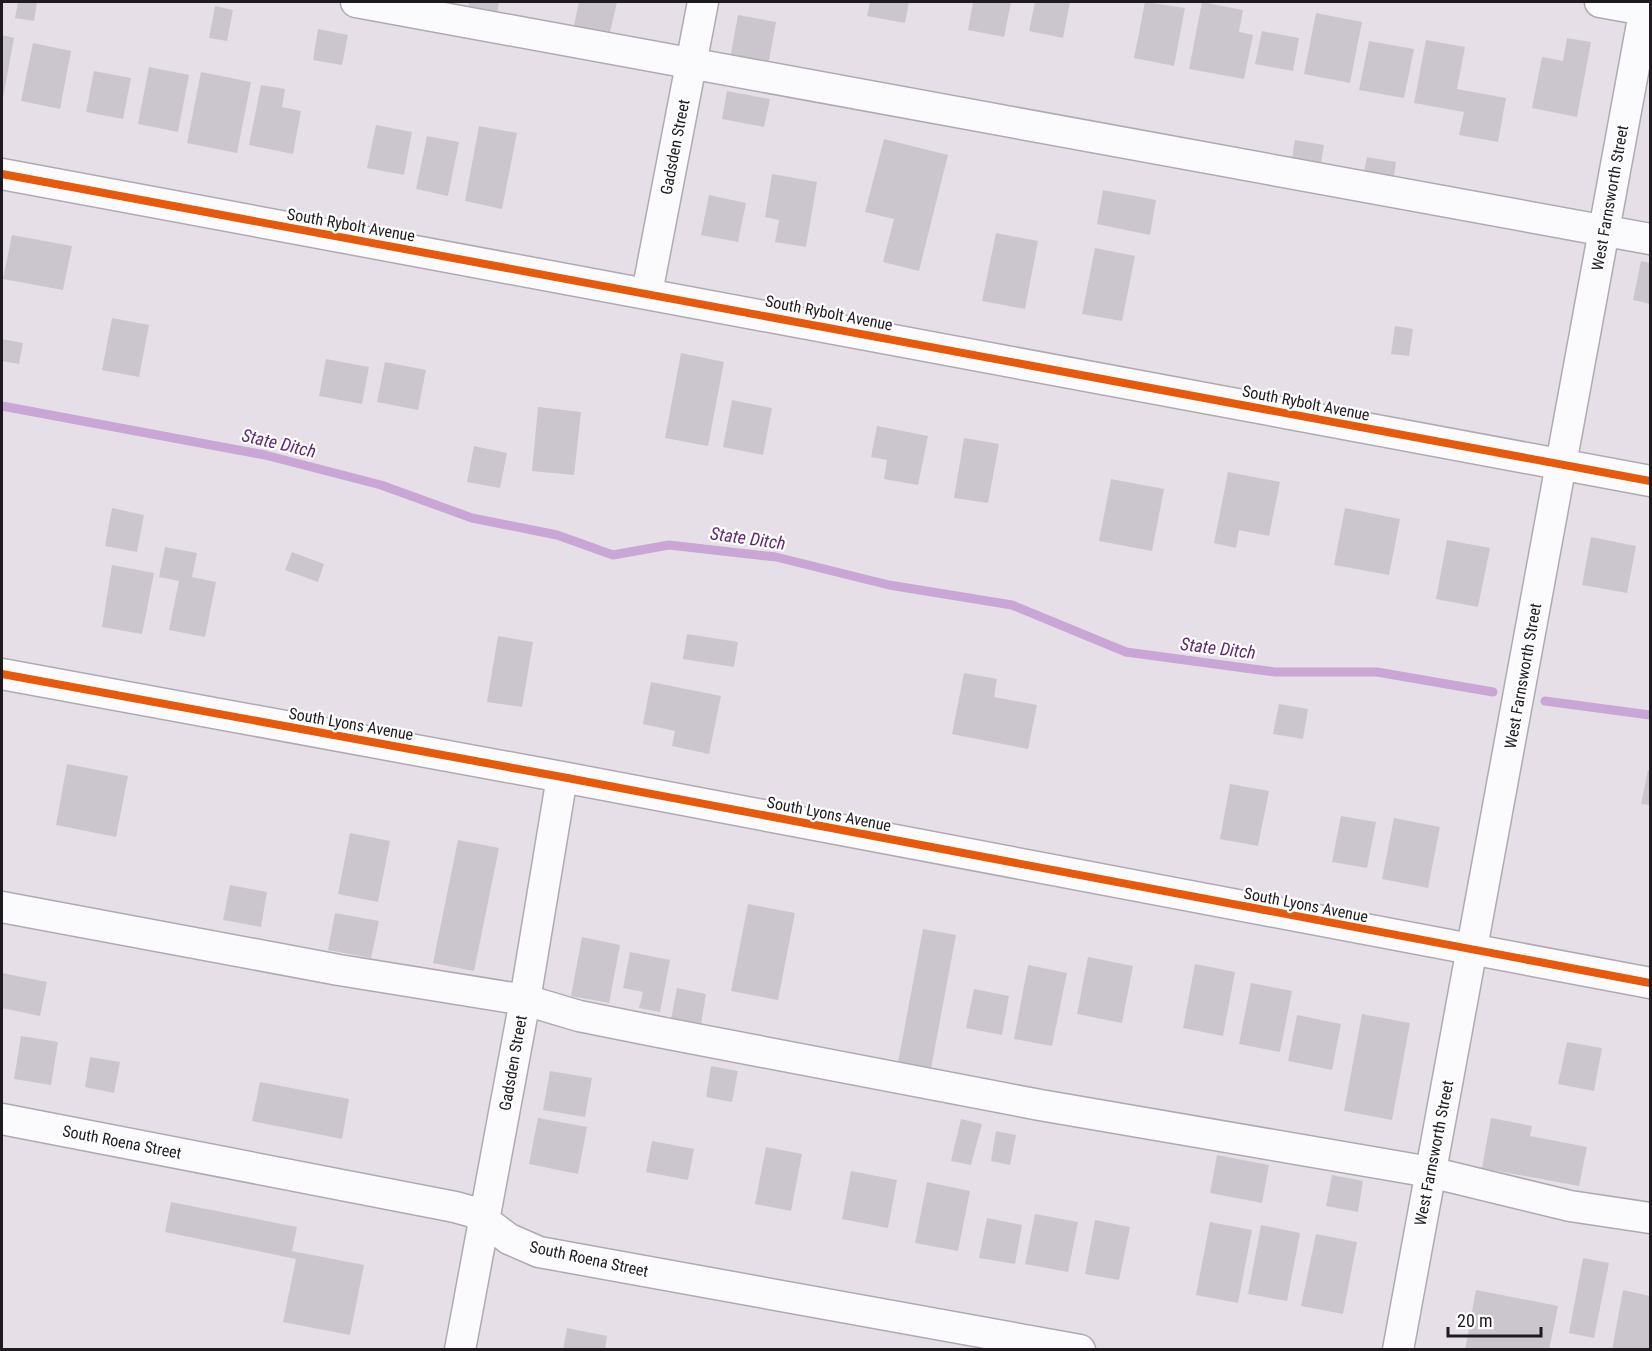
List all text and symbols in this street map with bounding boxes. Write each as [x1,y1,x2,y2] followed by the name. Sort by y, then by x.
[656,97,694,196] street label: Gadsden Street
[1588,123,1632,272] street label: West Farnsworth Street
[286,204,416,246] street label: South Rybolt Avenue
[764,291,894,335] street label: South Rybolt Avenue
[1241,381,1371,425] street label: South Rybolt Avenue
[240,424,318,462] water label: State Ditch
[709,522,787,554] water label: State Ditch
[1501,601,1545,750] street label: West Farnsworth Street
[1179,633,1257,663] water label: State Ditch
[287,704,415,744] street label: South Lyons Avenue
[765,793,893,835] street label: South Lyons Avenue
[1242,884,1370,926] street label: South Lyons Avenue
[495,1013,531,1112] street label: Gadsden Street
[1411,1079,1457,1227] street label: West Farnsworth Street
[61,1121,183,1163] street label: South Roena Street
[528,1237,650,1281] street label: South Roena Street
[1448,1300,1541,1338] scale bar
[1457,1310,1492,1331] text: 20 m

